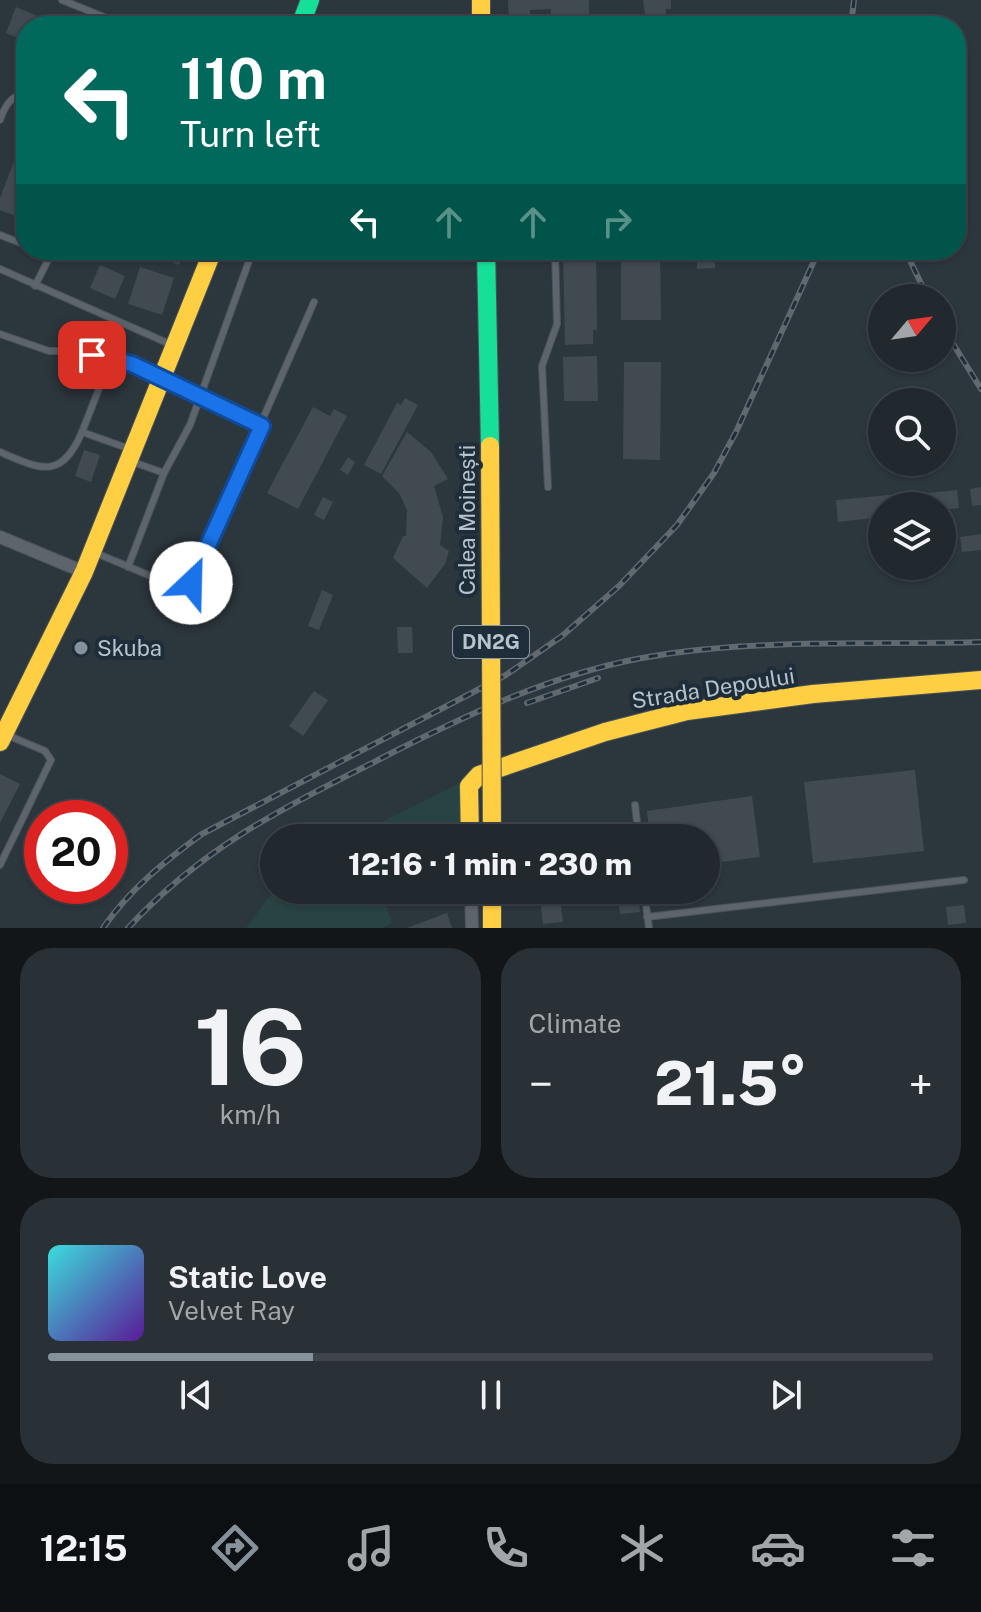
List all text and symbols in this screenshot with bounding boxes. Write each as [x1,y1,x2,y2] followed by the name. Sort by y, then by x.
[180,46,327,112] text: 110 m
[48,48,152,152] icon: left
[180,113,321,155] text: Turn left
[343,200,387,244] icon: left
[427,200,471,244] icon: ahead
[511,200,555,244] icon: ahead
[595,200,639,244] icon: right
[868,284,956,372] north arrow
[868,284,956,580] map controls
[58,321,126,389] pin
[70,333,114,377] icon: arrive
[868,388,956,476] button: search
[454,445,480,595] street label: Calea Moinești
[868,492,956,580] button: layers
[149,541,233,625] position arrow
[453,626,529,658] road number: DN2G
[97,635,162,661] place label: Skuba
[72,639,90,657] marker: Skuba
[630,662,796,714] street label: Strada Depoului
[24,800,128,904] speed limit sign: 20
[348,846,632,882] text: 12:16 · 1 min · 230 m
[194,986,307,1108] text: 16
[529,1008,622,1039] text: Climate
[654,1048,807,1119] text: 21.5°
[529,1058,553,1110] text: −
[909,1058,933,1110] text: +
[220,1099,281,1130] text: km/h
[168,1259,327,1295] text: Static Love
[168,1295,295,1326] text: Velvet Ray
[174,1373,218,1417] icon: previous
[469,1373,513,1417] icon: pause
[764,1373,808,1417] icon: next
[207,1520,263,1576] icon: directions
[343,1520,399,1576] icon: music
[478,1520,534,1576] icon: phone
[614,1520,670,1576] icon: climate
[750,1520,806,1576] icon: car
[885,1520,941,1576] icon: filters
[40,1527,127,1569] text: 12:15

